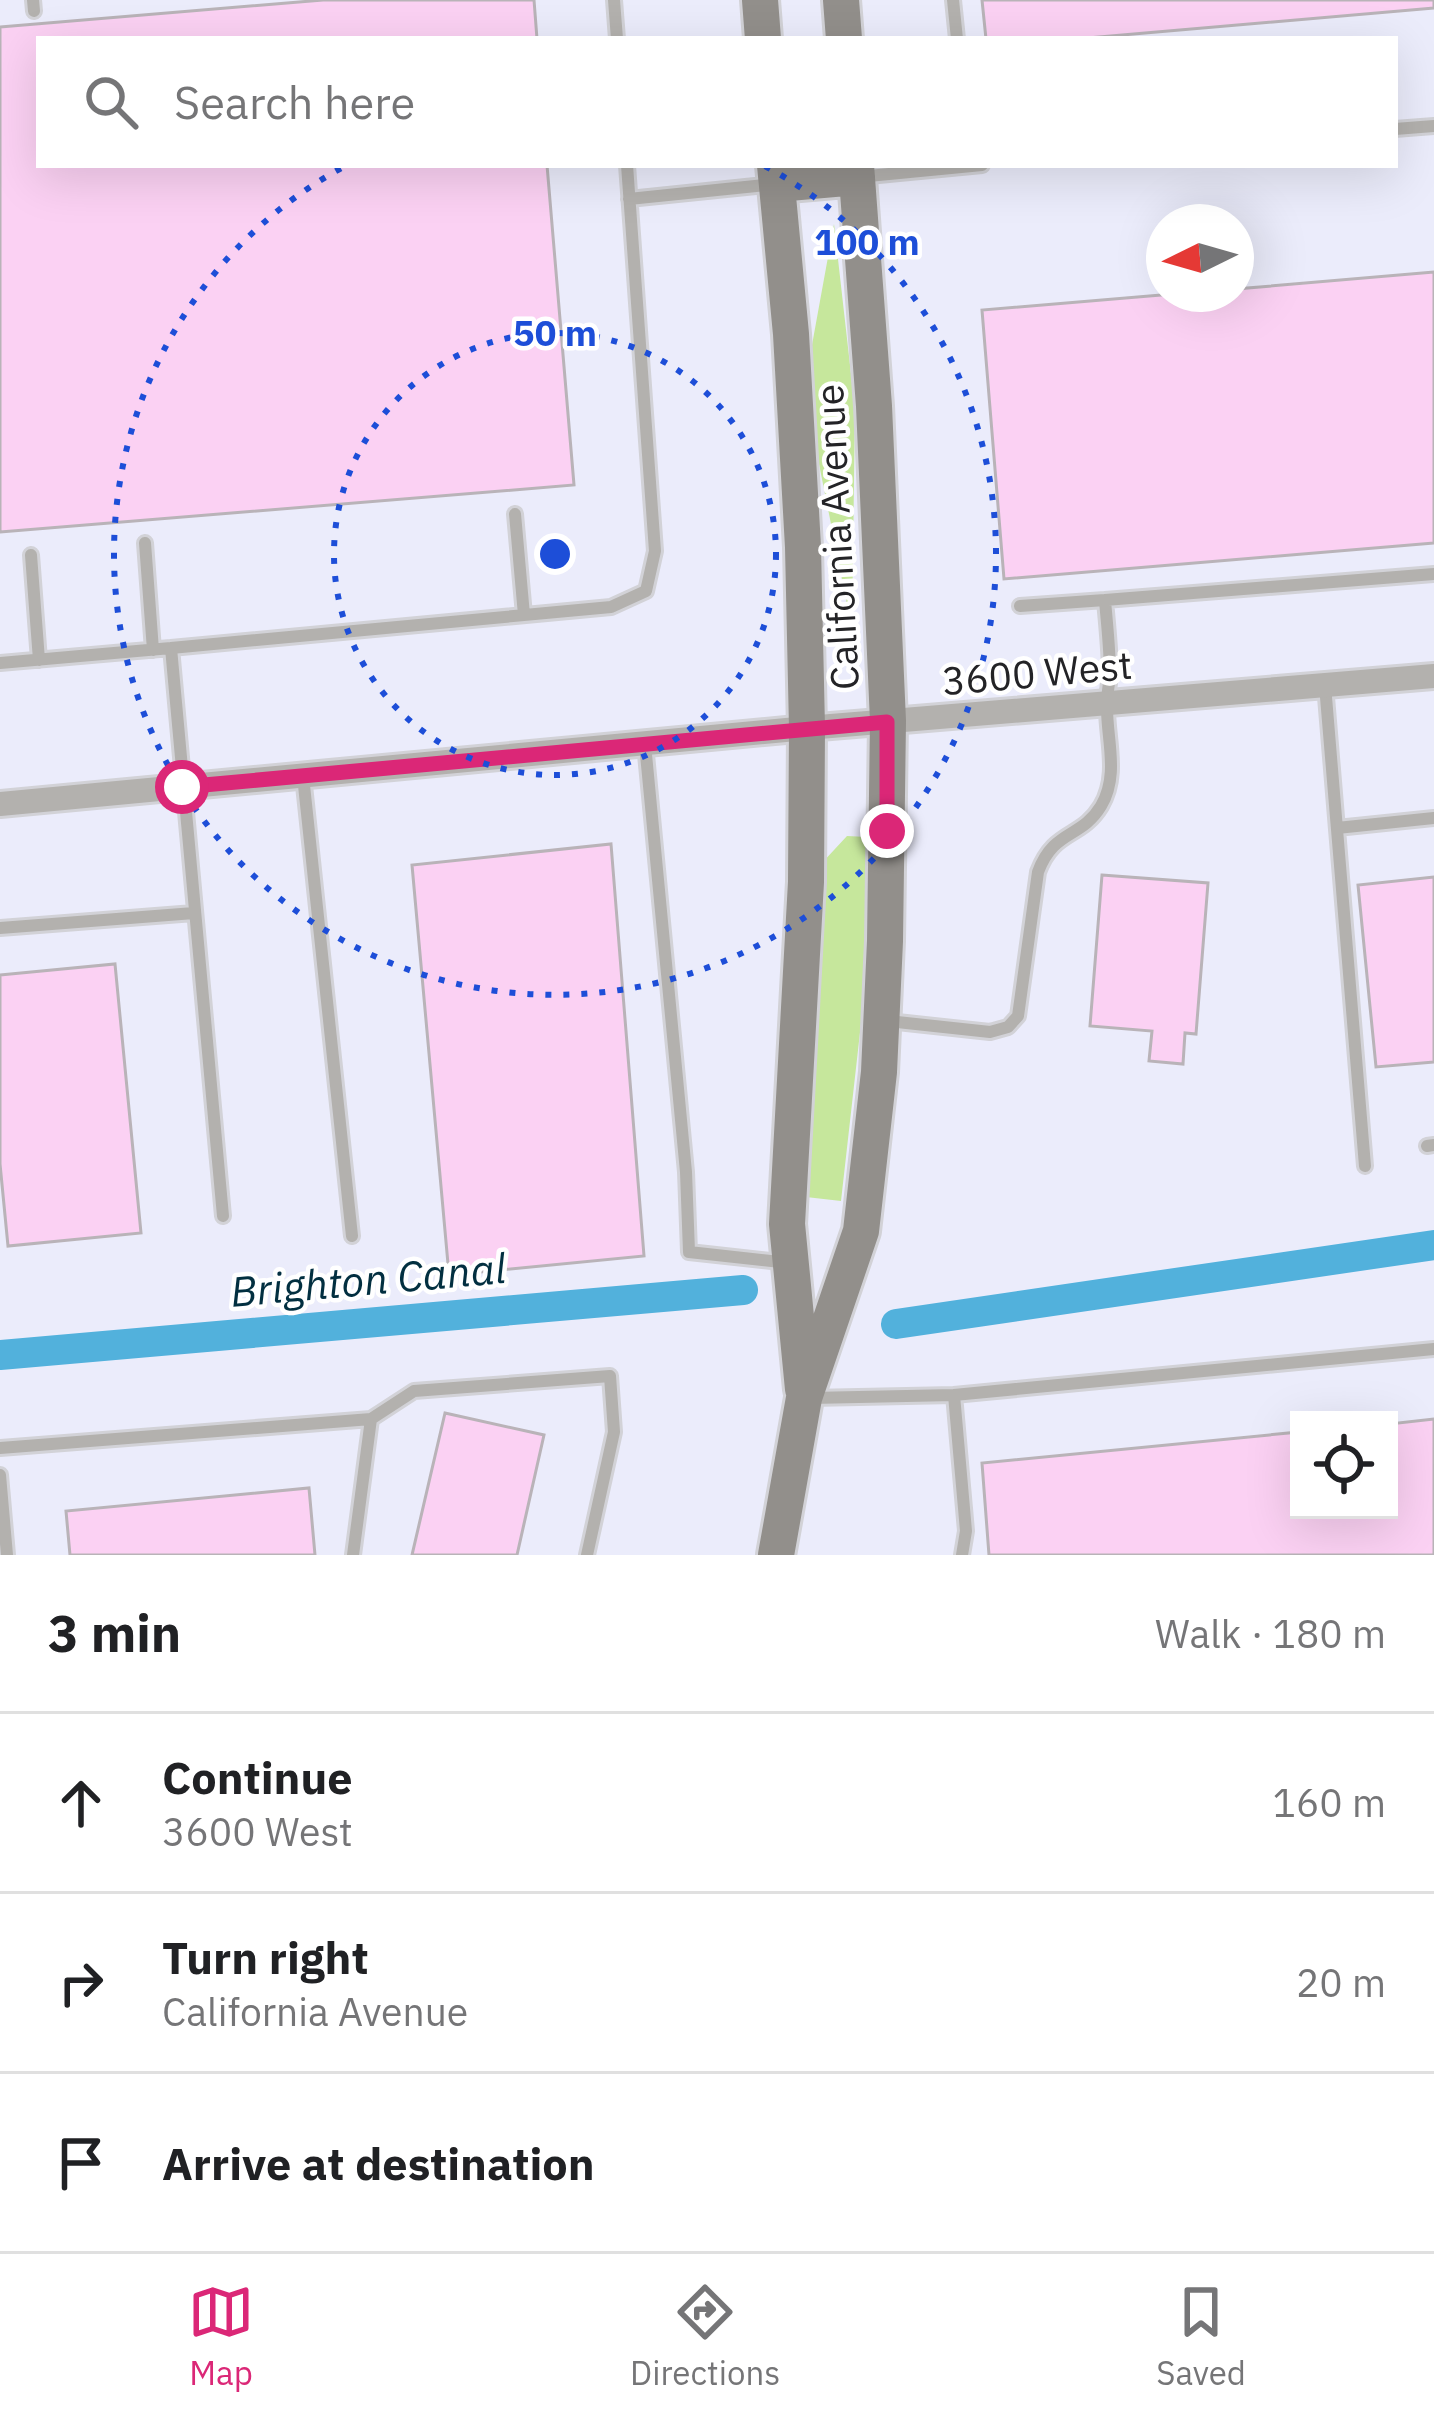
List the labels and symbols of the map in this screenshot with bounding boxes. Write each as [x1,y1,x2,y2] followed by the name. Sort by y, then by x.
[1146,204,1254,312] north arrow
[814,218,920,265] text: 100 m
[513,309,597,356] text: 50 m
[803,383,870,691] street label: California Avenue
[534,533,576,575] centre of rings
[940,639,1134,706] street label: 3600 West
[155,760,209,814] route start
[860,804,914,858] route end
[228,1240,508,1319] water label: Brighton Canal

